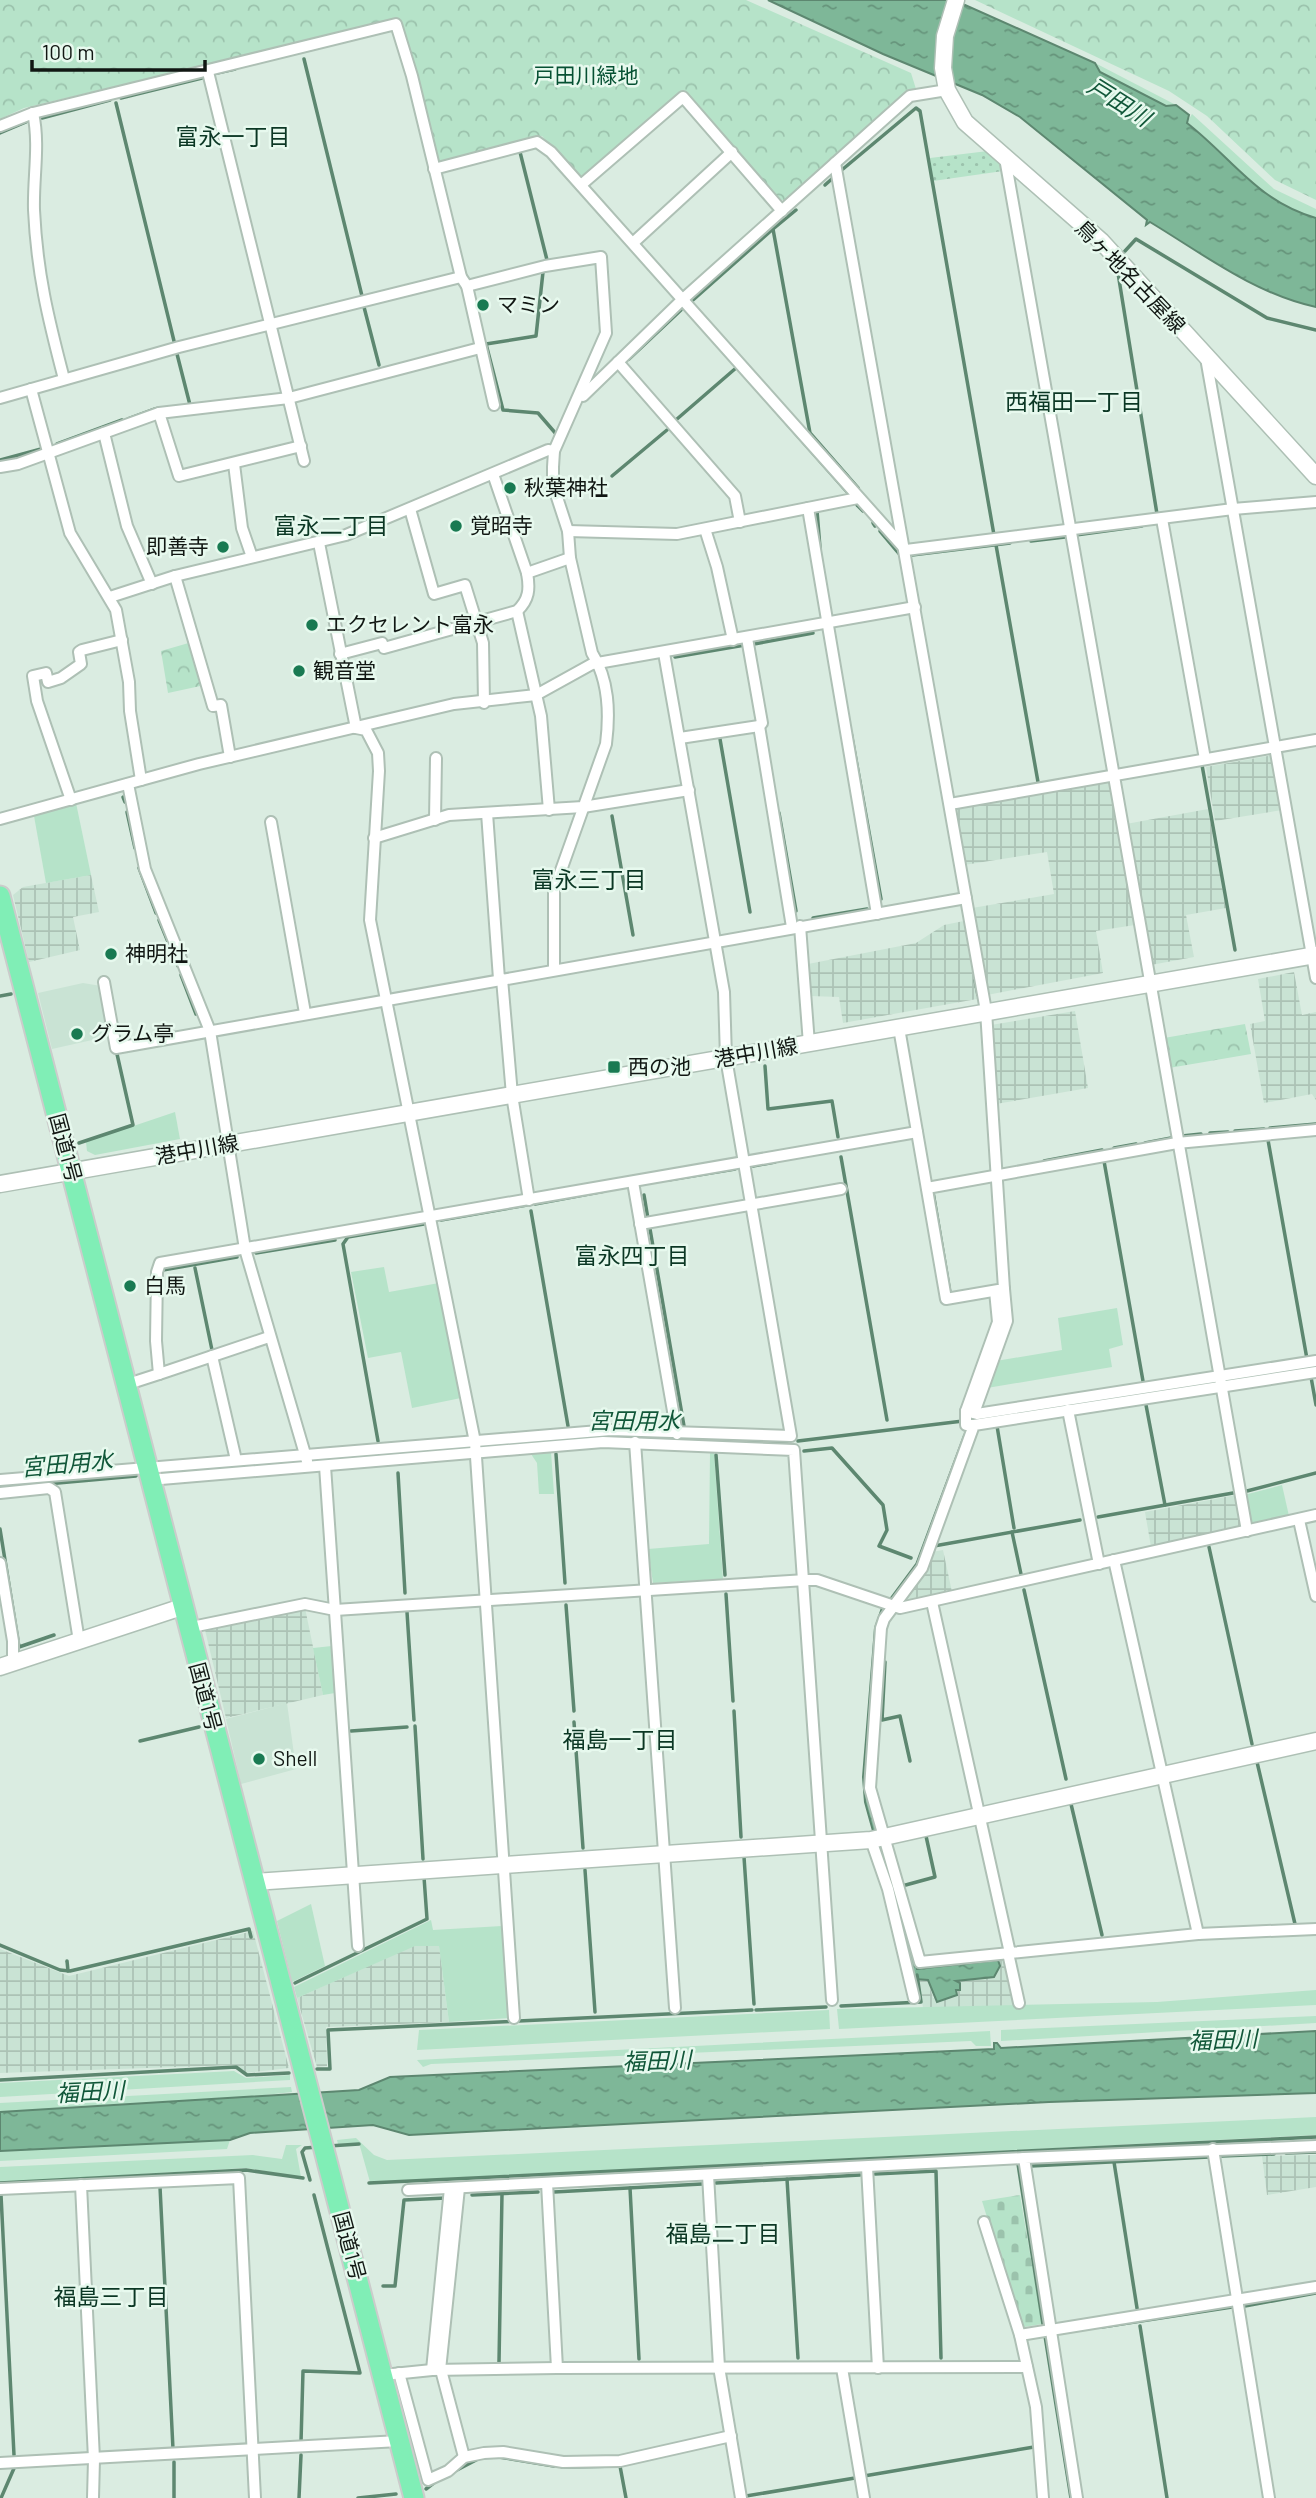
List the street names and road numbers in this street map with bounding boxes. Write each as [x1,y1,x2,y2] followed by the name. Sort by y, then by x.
[1071,214,1191,338] street label: 鳥ヶ地名古屋線
[712,1032,799,1071] street label: 港中川線
[45,1110,88,1185] street label: 国道1号
[153,1129,240,1168] street label: 港中川線
[185,1659,228,1734] street label: 国道1号
[329,2208,372,2283] street label: 国道1号

